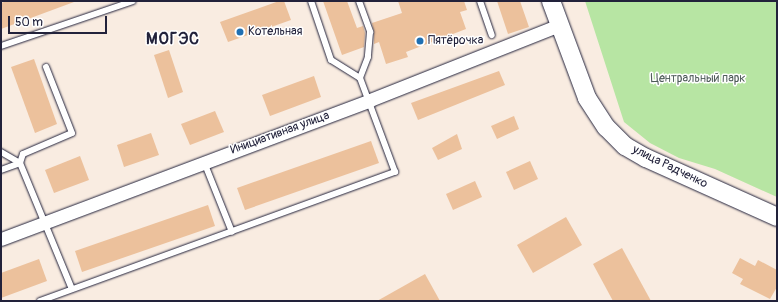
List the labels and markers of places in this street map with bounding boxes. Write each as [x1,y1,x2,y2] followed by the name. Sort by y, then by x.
[248,25,302,39] place label: Котельная
[235,27,245,37] marker: Котельная
[428,34,483,48] place label: Пятёрочка
[415,36,425,46] marker: Пятёрочка

